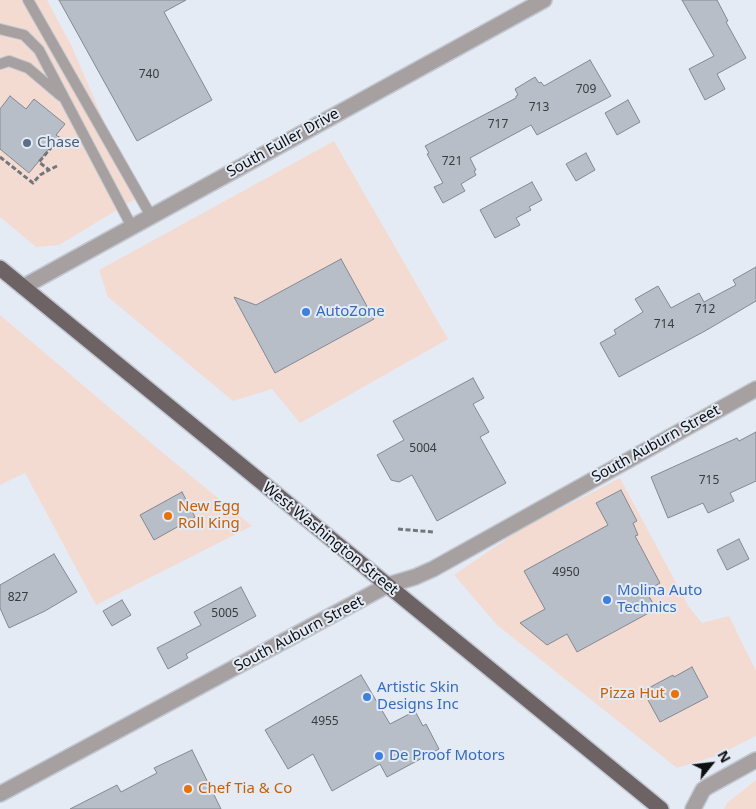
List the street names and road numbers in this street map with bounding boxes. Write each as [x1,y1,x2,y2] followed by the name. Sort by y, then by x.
[224,105,342,181] street label: South Fuller Drive
[589,401,723,487] street label: South Auburn Street
[259,479,401,599] street label: West Washington Street
[231,592,367,676] street label: South Auburn Street

